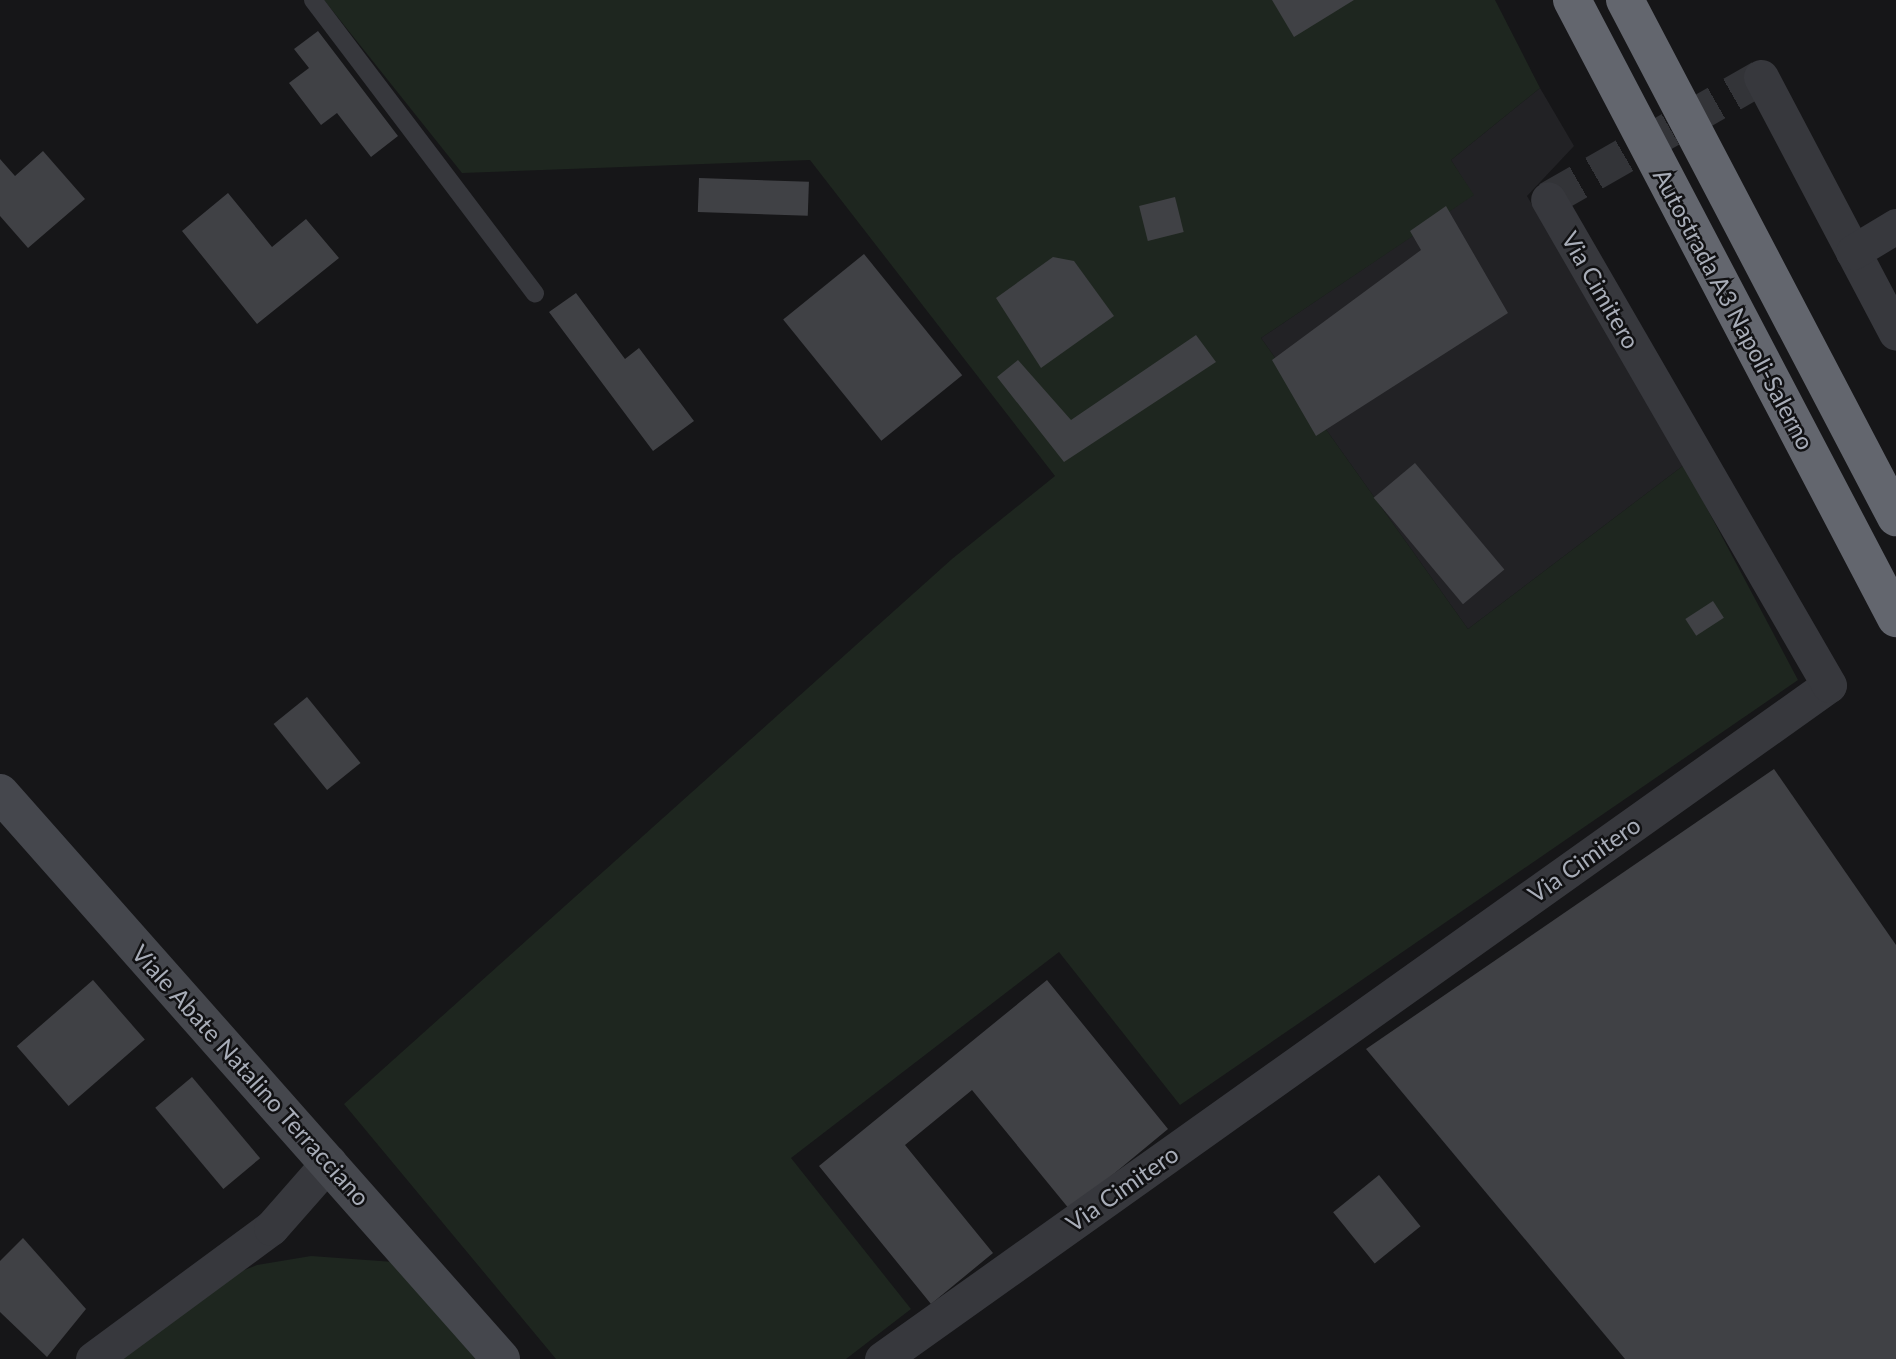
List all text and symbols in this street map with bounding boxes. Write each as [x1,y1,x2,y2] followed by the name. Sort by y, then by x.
[1647,163,1821,455] street label: Autostrada A3 Napoli-Salerno
[1556,226,1646,354] street label: Via Cimitero
[1522,810,1646,908] street label: Via Cimitero
[126,938,376,1212] street label: Viale Abate Natalino Terracciano
[1060,1139,1184,1237] street label: Via Cimitero

